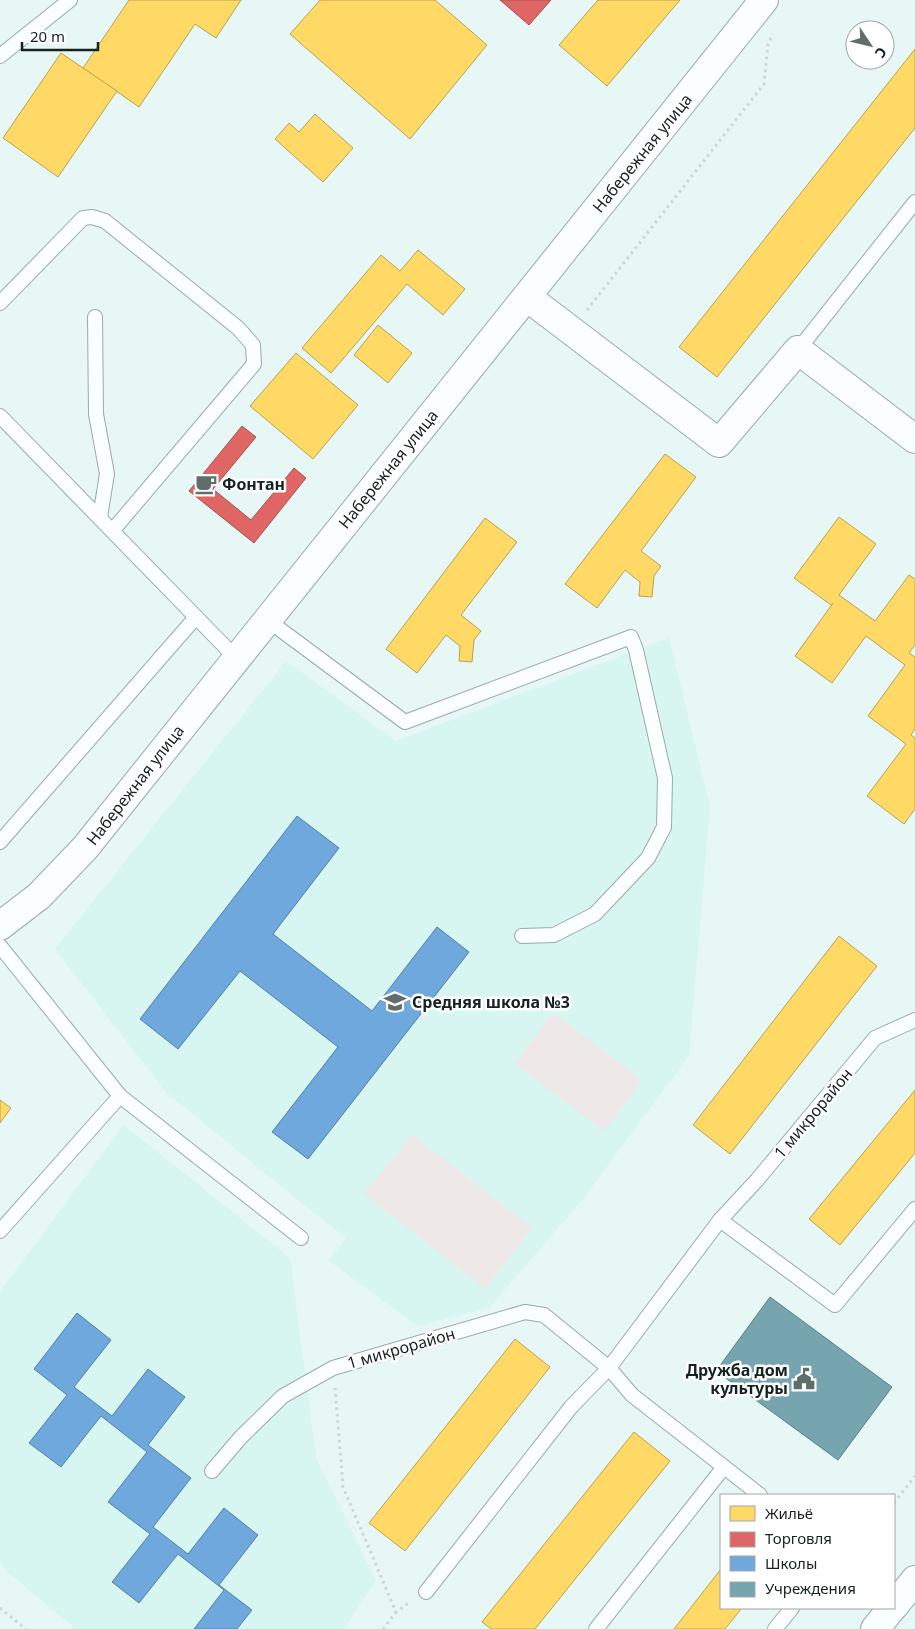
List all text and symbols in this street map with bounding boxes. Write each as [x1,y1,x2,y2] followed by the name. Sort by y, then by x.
[22,20,99,52] scale bar
[845,20,895,70] north arrow
[30,26,65,46] text: 20 m
[871,44,891,62] text: С
[587,89,697,217] street label: Набережная улица
[333,405,443,533] street label: Набережная улица
[193,471,219,497] cafe icon: Фонтан
[222,473,285,495] place label: Фонтан
[81,720,189,850] street label: Набережная улица
[382,989,408,1015] school or university icon: Средняя школа №3
[412,991,570,1013] place label: Средняя школа №3
[769,1063,857,1163] street label: 1 микрорайон
[345,1322,457,1374] street label: 1 микрорайон
[686,1359,788,1399] place label: Дружба дом культуры
[791,1366,817,1392] public building icon: Дружба дом культуры
[720,1494,895,1609] legend
[765,1503,813,1523] text: Жильё
[765,1528,832,1548] text: Торговля
[765,1553,817,1573] text: Школы
[765,1578,856,1598] text: Учреждения

